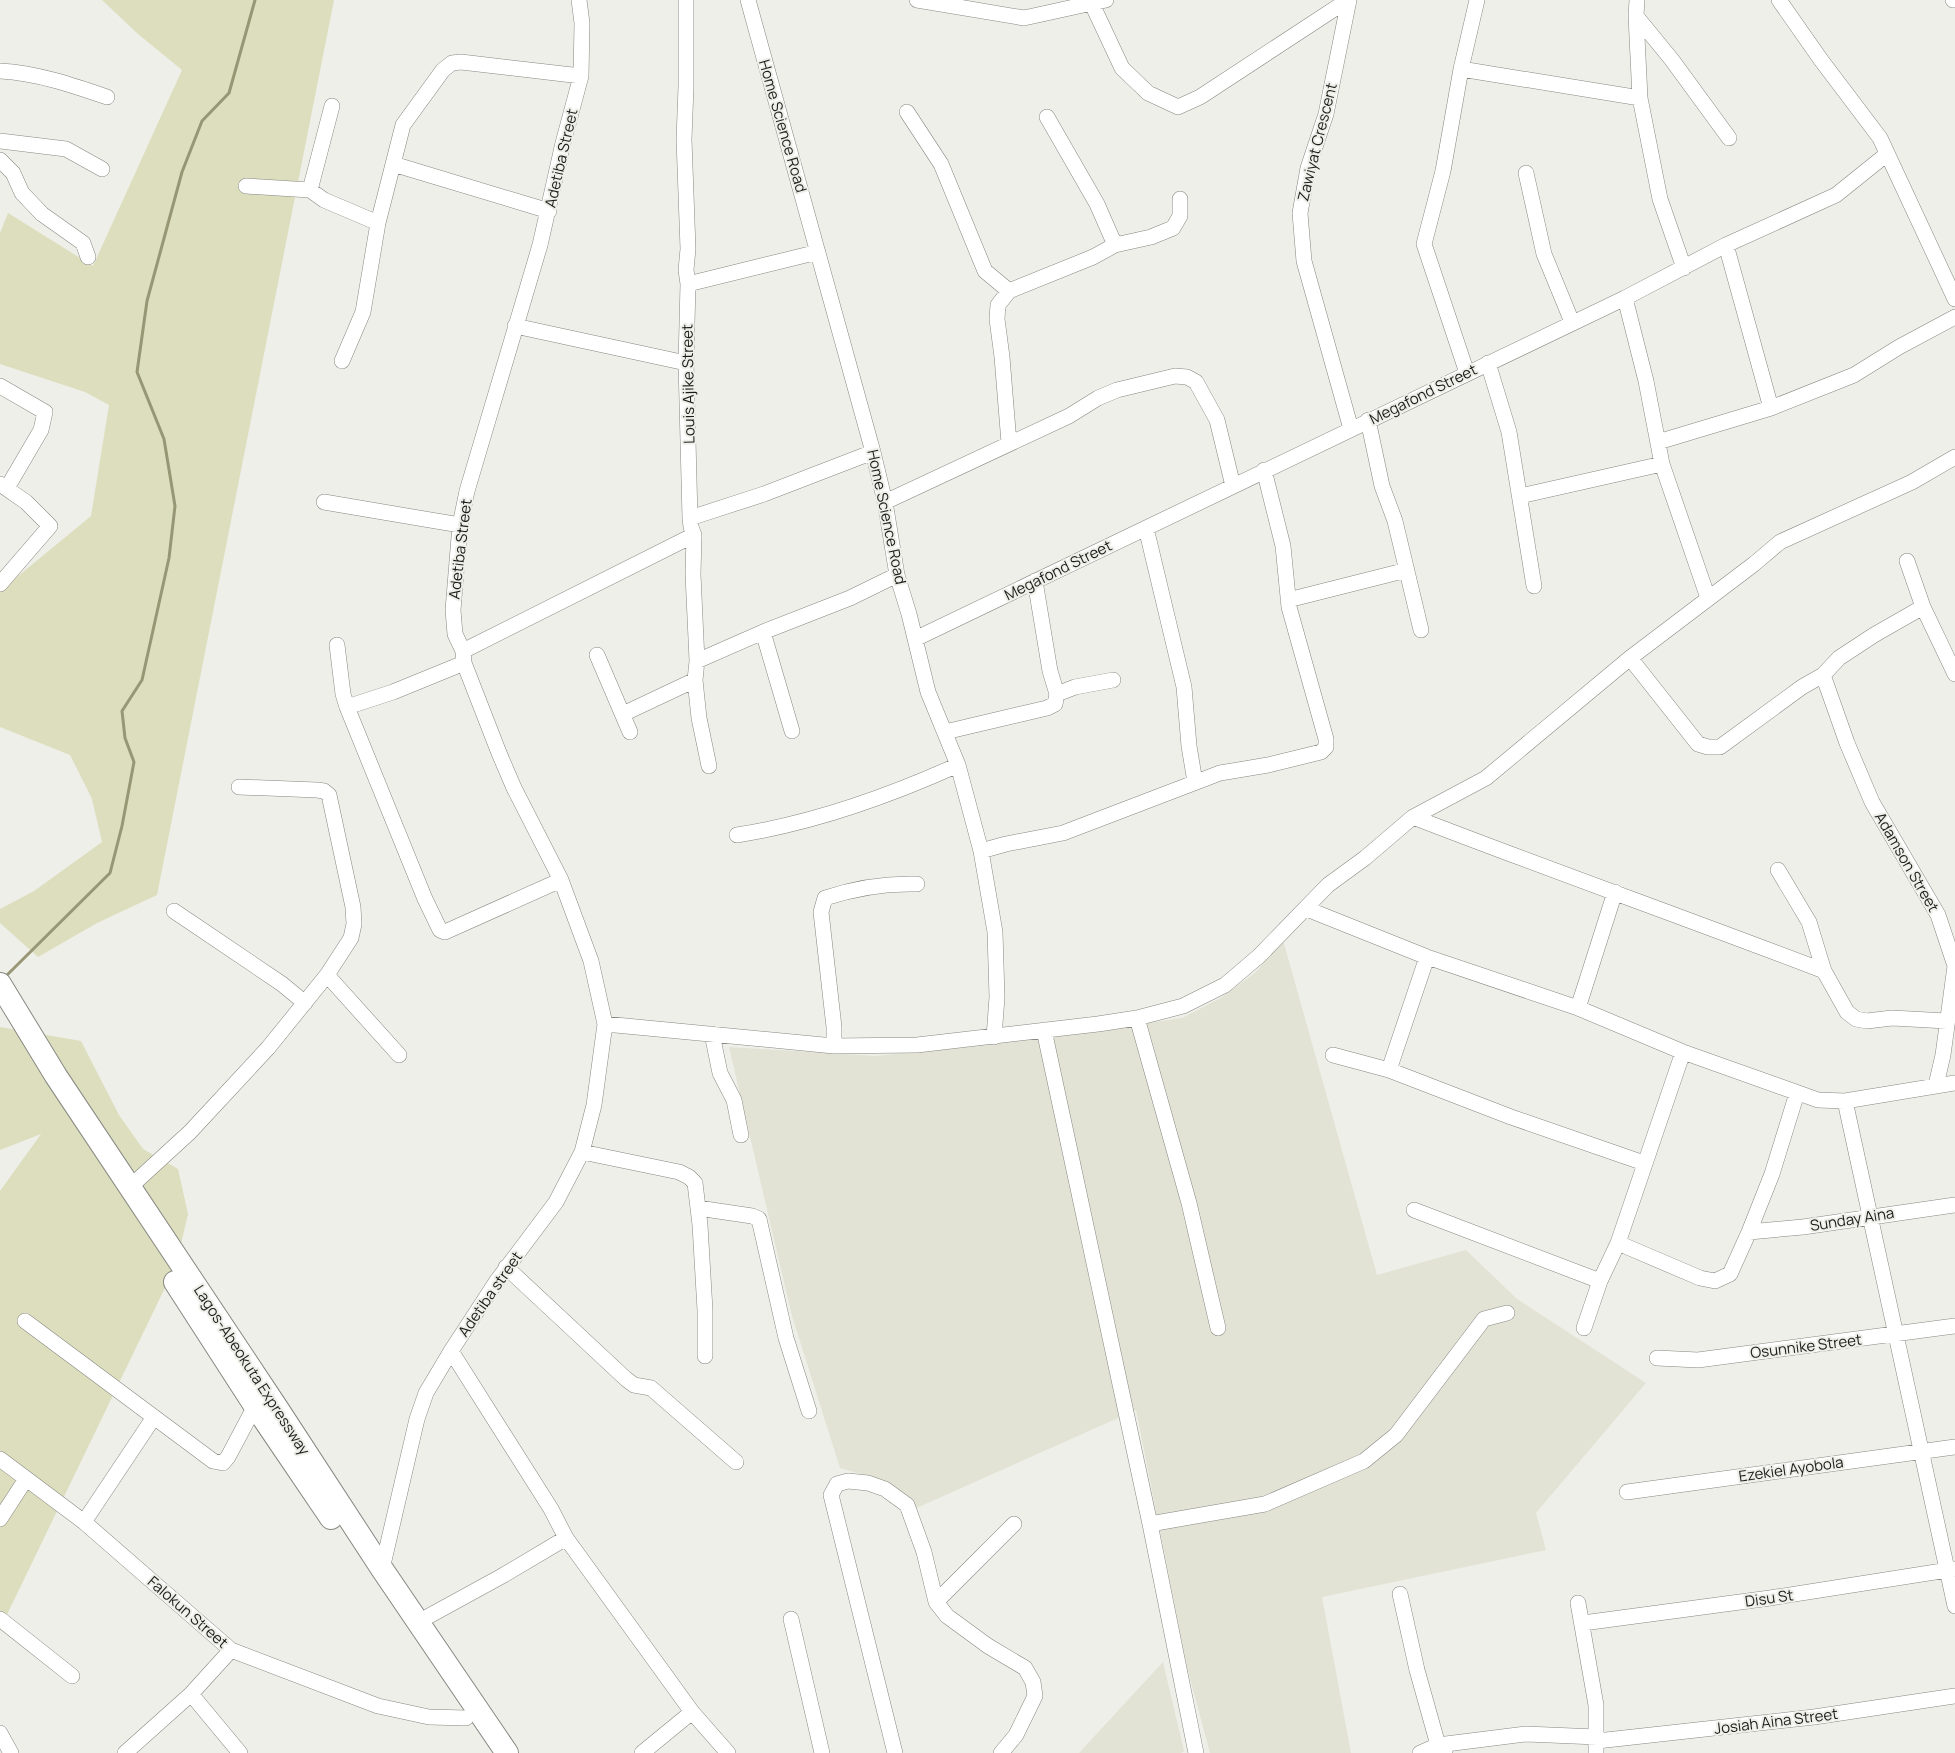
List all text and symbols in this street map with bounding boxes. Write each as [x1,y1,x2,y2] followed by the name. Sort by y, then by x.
[754,57,812,195] street label: Home Science Road
[1292,81,1342,203] street label: Zawiyat Crescent
[539,106,583,210] street label: Adetiba Street
[676,324,700,444] street label: Louis Ajike Street
[1366,359,1480,429] street label: Megafond Street
[862,448,912,586] street label: Home Science Road
[443,498,477,600] street label: Adetiba Street
[1001,535,1115,605] street label: Megafond Street
[1870,808,1944,916] street label: Adamson Street
[1808,1202,1896,1236] street label: Sunday Aina
[453,1247,527,1341] street label: Adetiba street
[189,1281,315,1459] street label: Lagos-Abeokuta Expressway
[1749,1329,1863,1363] street label: Osunnike Street
[1737,1451,1845,1487] street label: Ezekiel Ayobola
[143,1571,233,1653] street label: Falokun Street
[1743,1584,1795,1612] street label: Disu St
[1713,1703,1839,1739] street label: Josiah Aina Street

